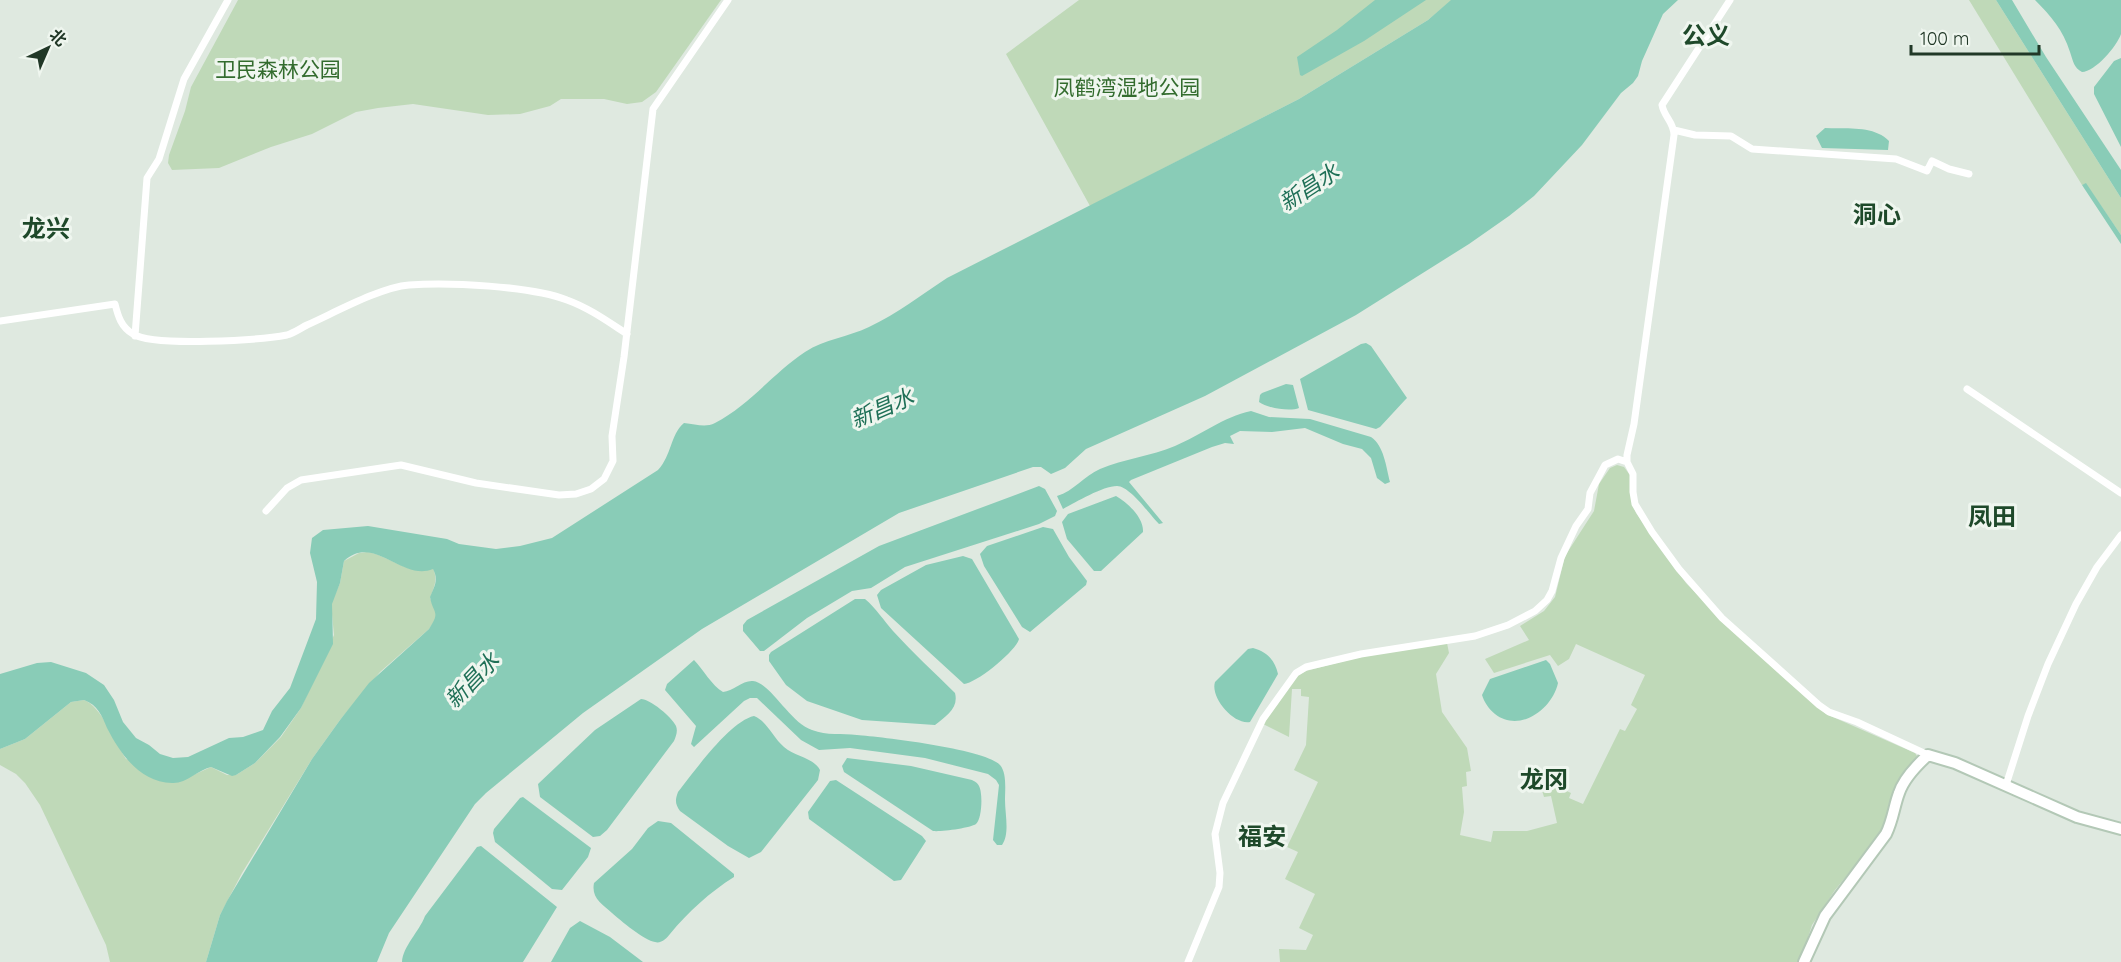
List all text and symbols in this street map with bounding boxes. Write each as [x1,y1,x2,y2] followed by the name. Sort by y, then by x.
[18,18,78,78] north arrow
[1911,18,2038,56] scale bar
[1682,20,1730,50] district label: 公义
[46,24,71,50] text: 北
[1920,27,1969,50] text: 100 m
[215,56,341,82] park label: 卫民森林公园
[1054,74,1201,100] park label: 凤鹤湾湿地公园
[1274,157,1345,217] water label: 新昌水
[1853,199,1901,229] district label: 洞心
[22,213,70,243] district label: 龙兴
[846,382,919,434] water label: 新昌水
[1968,501,2016,531] district label: 凤田
[439,646,506,713] water label: 新昌水
[1520,764,1568,794] district label: 龙冈
[1238,821,1286,851] district label: 福安

